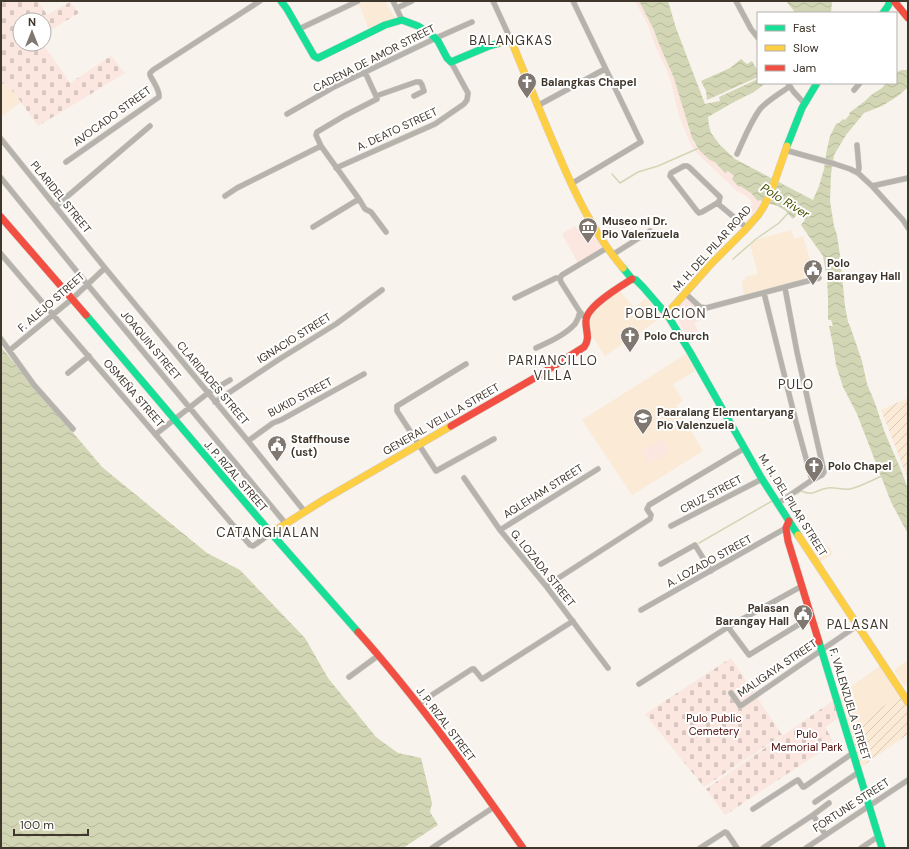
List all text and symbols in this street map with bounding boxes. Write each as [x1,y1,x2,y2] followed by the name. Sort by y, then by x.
[12,12,52,52] north arrow
[757,12,897,84] legend
[28,15,36,29] text: N
[793,20,816,36] text: Fast
[311,21,437,95] street label: CADENA DE AMOR STREET
[469,32,553,49] district label: BALANGKAS
[793,40,819,56] text: Slow
[793,60,816,76] text: Jam
[516,71,538,99] church icon: Balangkas Chapel
[541,75,636,89] place label: Balangkas Chapel
[70,83,154,149] street label: AVOCADO STREET
[354,104,440,154] street label: A. DEATO STREET
[28,158,94,236] street label: PLARIDEL STREET
[758,180,813,223] water label: Polo River
[670,202,754,294] street label: M. H. DEL PILAR ROAD
[602,214,679,241] place label: Museo ni Dr. Pio Valenzuela
[577,216,599,244] museum icon: Museo ni Dr. Pio Valenzuela
[827,256,900,283] place label: Polo Barangay Hall
[802,258,824,286] public building icon: Polo Barangay Hall
[15,269,87,335] street label: F. ALEJO STREET
[626,305,706,322] district label: POBLACION
[118,307,184,383] street label: JOAQUIN STREET
[254,310,334,366] street label: IGNACIO STREET
[619,325,641,353] church icon: Polo Church
[644,329,709,343] place label: Polo Church
[174,338,252,428] street label: CLARIDADES STREET
[508,352,598,384] district label: PARIANCILLO VILLA
[101,356,167,430] street label: OSMEÑA STREET
[265,374,335,420] street label: BUKID STREET
[778,376,814,393] district label: PULO
[380,380,502,458] street label: GENERAL VELILLA STREET
[657,405,794,432] place label: Paaralang Elementaryang Pio Valenzuela
[632,407,654,435] school or university icon: Paaralang Elementaryang Pio Valenzuela
[291,432,350,459] place label: Staffhouse (ust)
[266,434,288,462] public building icon: Staffhouse (ust)
[201,438,271,514] street label: J. P. RIZAL STREET
[756,451,830,559] street label: M. H. DEL PILAR STREET
[803,455,825,483] church icon: Polo Chapel
[828,459,892,473] place label: Polo Chapel
[500,461,586,521] street label: AGLEHAM STREET
[678,472,744,516] street label: CRUZ STREET
[216,524,320,541] district label: CATANGHALAN
[508,527,578,609] street label: G. LOZADA STREET
[664,532,754,590] street label: A. LOZADO STREET
[716,601,789,628] place label: Palasan Barangay Hall
[792,603,814,631] public building icon: Palasan Barangay Hall
[827,616,889,633] district label: PALASAN
[735,636,819,700] street label: MALIGAYA STREET
[826,646,874,762] street label: F. VALENZUELA STREET
[413,684,479,764] street label: J. P. RIZAL STREET
[686,711,742,738] park label: Pulo Public Cemetery
[771,727,843,754] park label: Pulo Memorial Park
[810,775,892,835] street label: FORTUNE STREET
[14,811,88,837] scale bar
[20,817,54,833] text: 100 m

